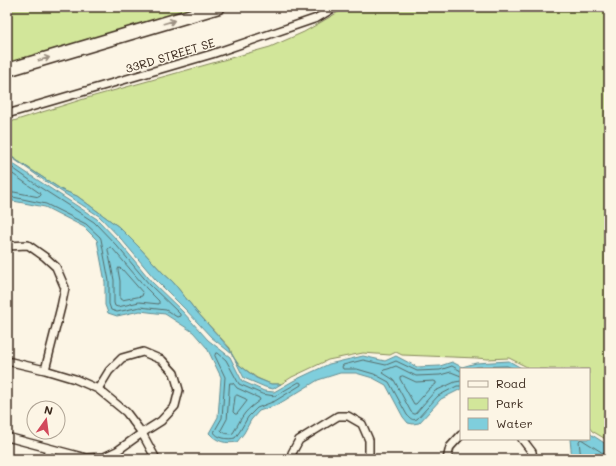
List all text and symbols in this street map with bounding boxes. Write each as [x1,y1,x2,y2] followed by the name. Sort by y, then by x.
[162,17,175,25] one-way arrow
[123,34,217,76] street label: 33RD STREET SE
[38,55,51,62] one-way arrow
[460,368,590,440] legend
[496,375,526,391] text: Road
[496,395,523,411] text: Park
[26,400,66,440] north arrow
[43,402,54,418] text: N
[496,415,533,431] text: Water

